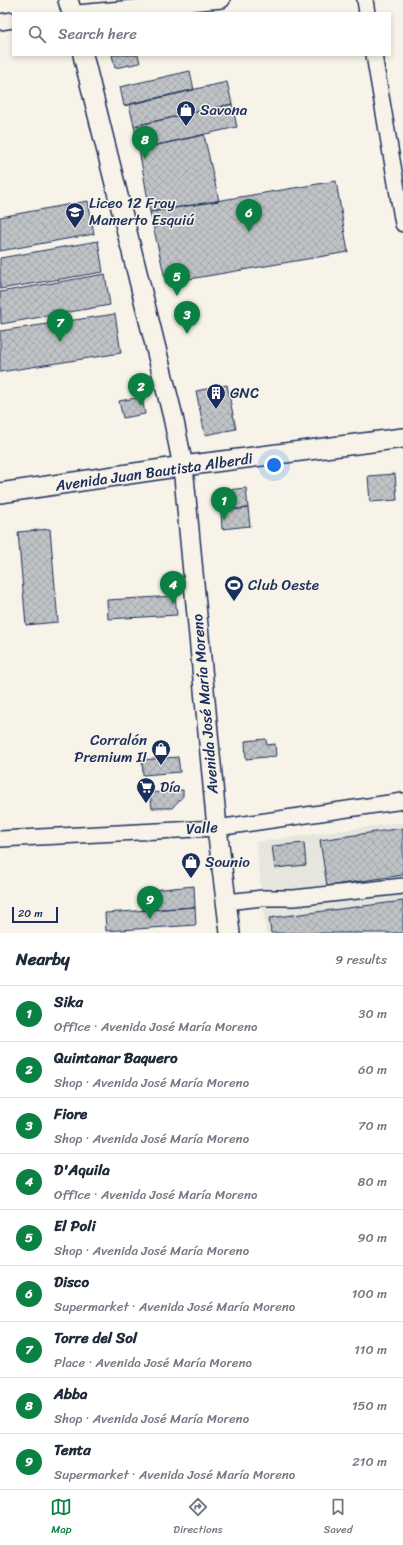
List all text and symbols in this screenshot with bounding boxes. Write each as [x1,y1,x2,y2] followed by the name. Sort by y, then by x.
[12,12,391,56] search box
[58,21,137,47] text: Search here
[26,23,48,45] icon: search
[200,97,248,123] place label: Savona
[175,99,197,127] shop icon: Savona
[132,126,158,159] pin: 8
[89,190,195,233] place label: Liceo 12 Fray Mamerto Esquiú
[236,199,262,232] pin: 6
[64,201,86,229] school or university icon: Liceo 12 Fray Mamerto Esquiú
[164,263,190,296] pin: 5
[174,301,200,334] pin: 3
[47,309,73,342] pin: 7
[128,373,154,406] pin: 2
[230,380,259,406] place label: GNC
[205,382,227,410] building icon: GNC
[53,445,255,499] street label: Avenida Juan Bautista Alberdi
[264,455,284,475] your location
[211,487,237,520] pin: 1
[160,571,186,604] pin: 4
[248,572,319,598] place label: Club Oeste
[223,574,245,602] sports icon: Club Oeste
[184,612,226,796] street label: Avenida José María Moreno
[74,727,147,770] place label: Corralón Premium II
[150,738,172,766] shop icon: Corralón Premium II
[160,774,181,800] place label: Día
[135,776,157,804] supermarket icon: Día
[185,814,219,842] street label: Valle
[205,849,250,875] place label: Sounio
[180,851,202,879] shop icon: Sounio
[137,886,163,919] pin: 9
[18,904,43,923] text: 20 m
[12,905,58,924] scale bar
[16,944,70,974] text: Nearby
[335,948,387,971] text: 9 results
[54,989,83,1015] text: Sika
[26,1002,32,1025] text: 1
[358,1002,387,1025] text: 30 m
[54,1015,257,1038] text: Office · Avenida José María Moreno
[54,1045,178,1071] text: Quintanar Baquero
[25,1058,33,1081] text: 2
[358,1058,387,1081] text: 60 m
[54,1071,249,1094] text: Shop · Avenida José María Moreno
[54,1101,87,1127] text: Fiore
[25,1114,33,1137] text: 3
[358,1114,387,1137] text: 70 m
[54,1127,249,1150] text: Shop · Avenida José María Moreno
[54,1157,110,1183] text: D'Aquila
[25,1170,33,1193] text: 4
[358,1170,387,1193] text: 80 m
[54,1183,257,1206] text: Office · Avenida José María Moreno
[54,1213,96,1239] text: El Poli
[25,1226,33,1249] text: 5
[357,1226,387,1249] text: 90 m
[54,1239,249,1262] text: Shop · Avenida José María Moreno
[54,1269,89,1295] text: Disco
[25,1282,33,1305] text: 6
[352,1282,387,1305] text: 100 m
[54,1295,295,1318] text: Supermarket · Avenida José María Moreno
[54,1325,137,1351] text: Torre del Sol
[25,1338,33,1361] text: 7
[354,1338,387,1361] text: 110 m
[54,1351,252,1374] text: Place · Avenida José María Moreno
[54,1381,88,1407] text: Abba
[25,1394,33,1417] text: 8
[352,1394,387,1417] text: 150 m
[54,1407,249,1430] text: Shop · Avenida José María Moreno
[54,1437,91,1463] text: Tenta
[25,1450,33,1473] text: 9
[352,1450,387,1473] text: 210 m
[54,1463,295,1486] text: Supermarket · Avenida José María Moreno
[50,1496,72,1539] tab: Map
[173,1496,223,1539] tab: Directions
[324,1496,353,1539] tab: Saved

